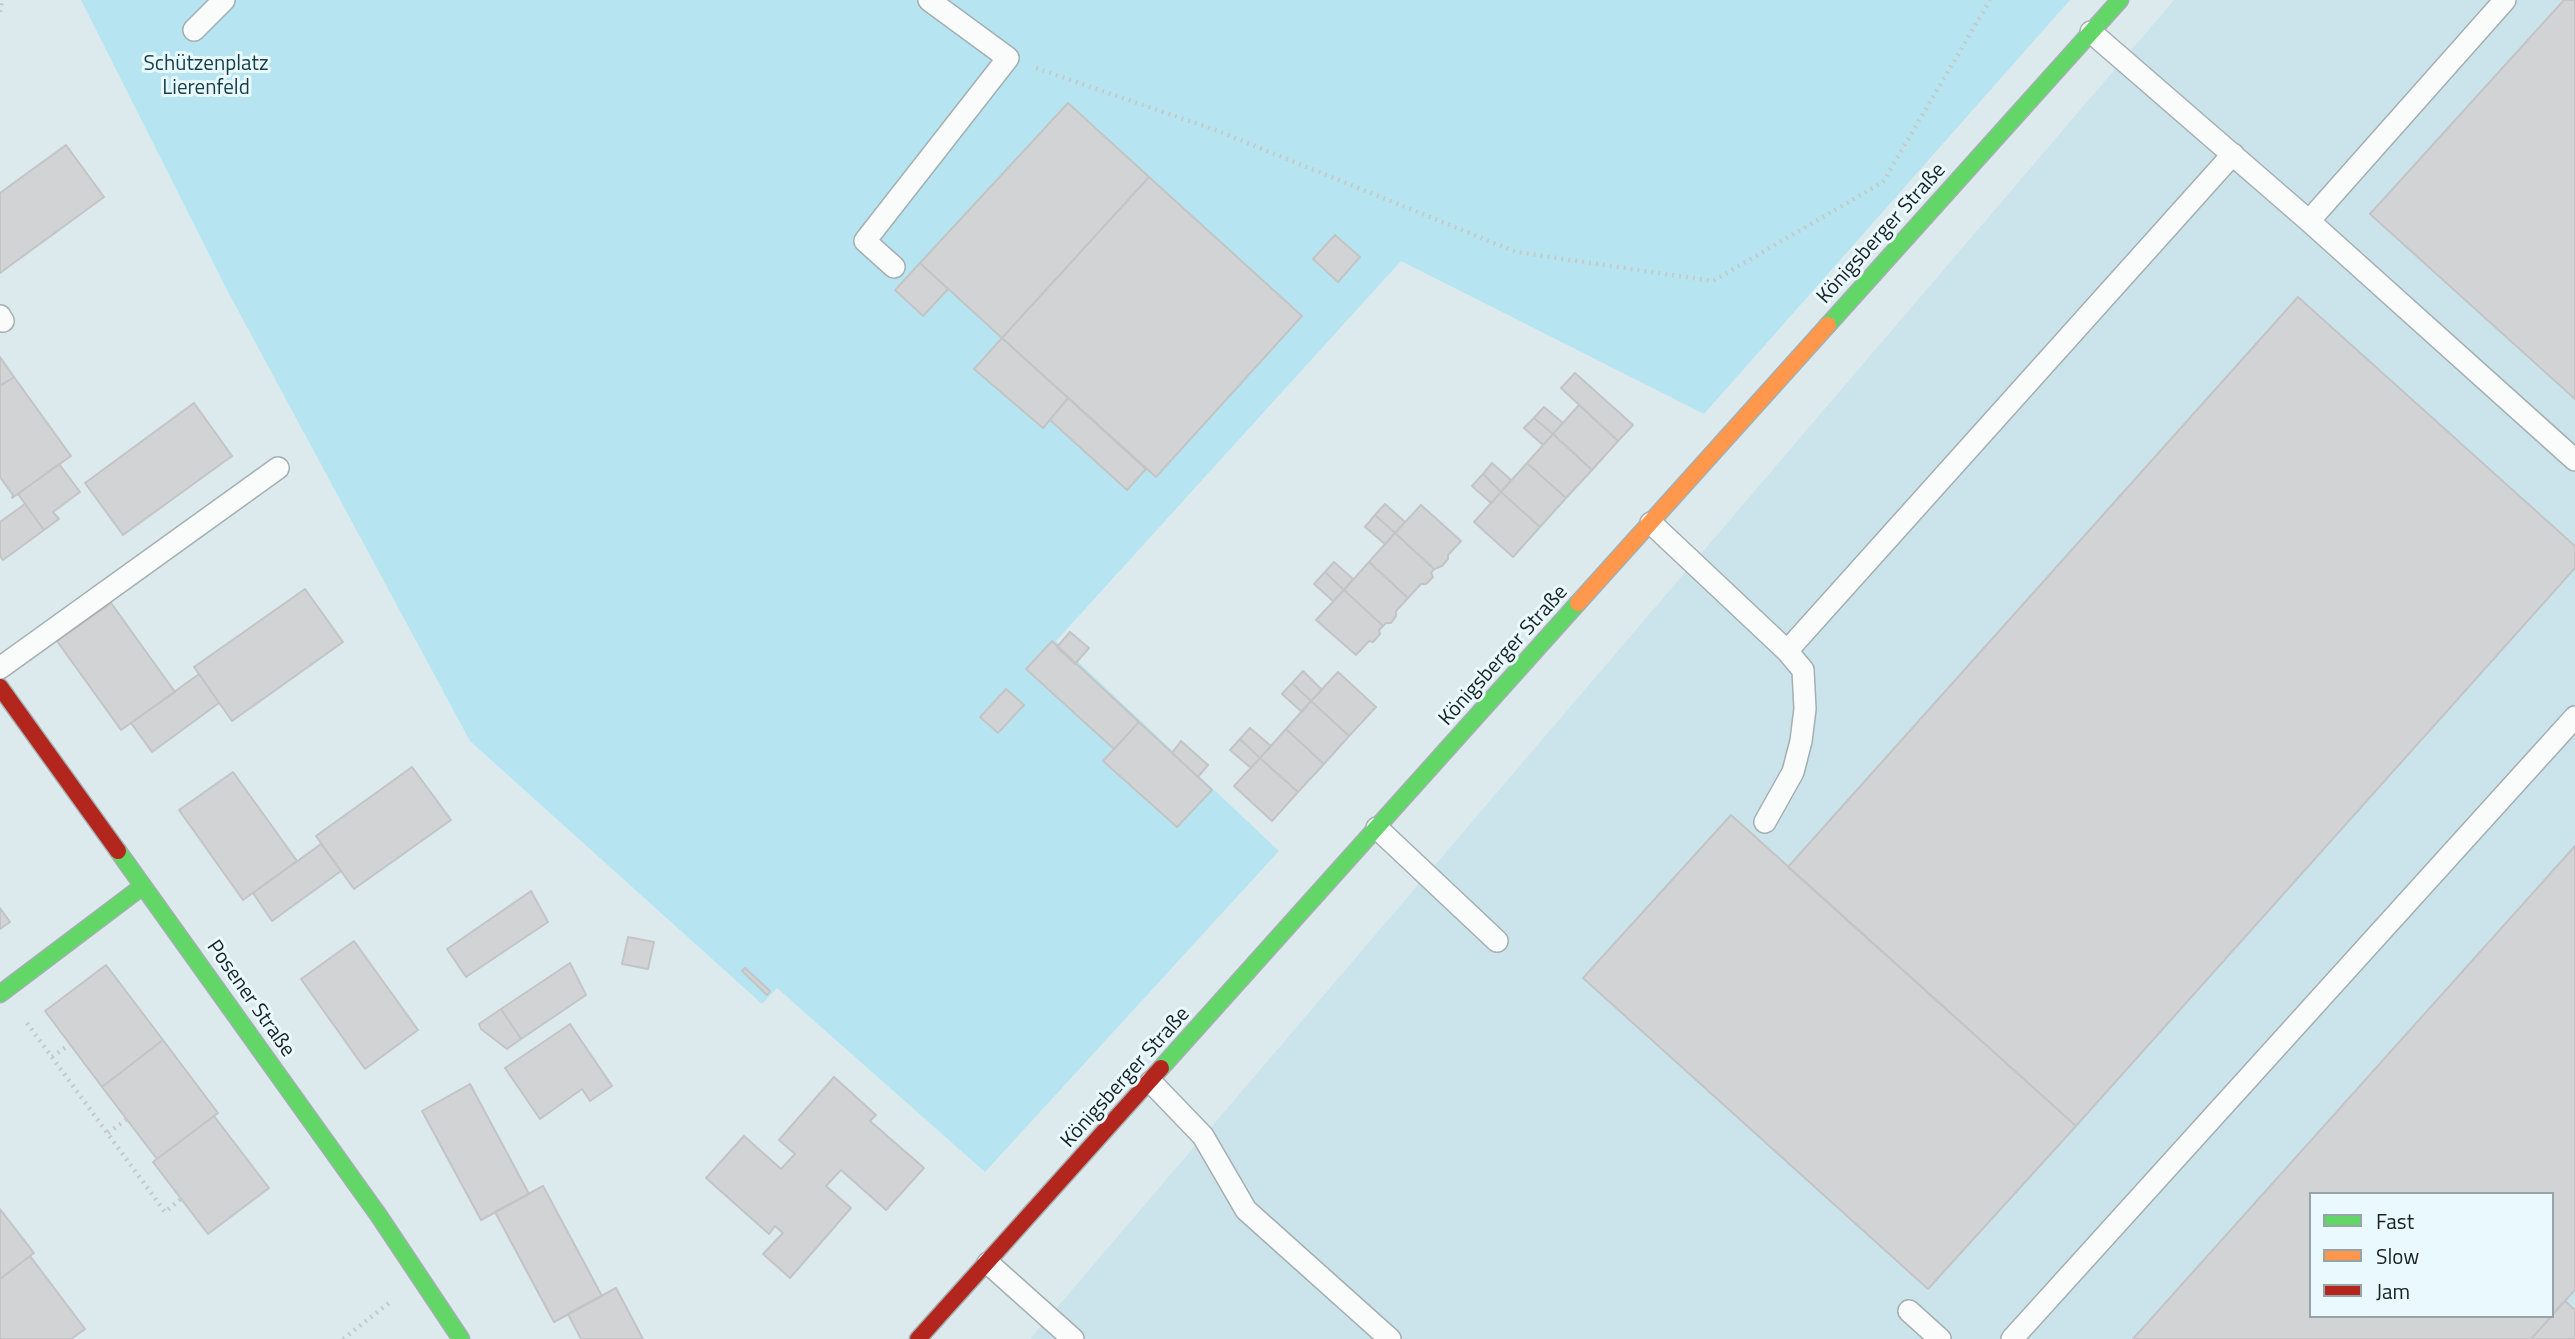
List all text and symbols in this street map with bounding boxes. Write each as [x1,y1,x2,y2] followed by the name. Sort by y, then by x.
[143,52,269,102] park label: Schützenplatz Lierenfeld
[1812,159,1952,309] street label: Königsberger Straße
[1434,581,1574,731] street label: Königsberger Straße
[201,936,299,1062] street label: Posener Straße
[1056,1003,1196,1153] street label: Königsberger Straße
[2309,1192,2554,1318] legend
[2376,1205,2414,1237] text: Fast
[2376,1240,2419,1272] text: Slow
[2376,1275,2410,1307] text: Jam

